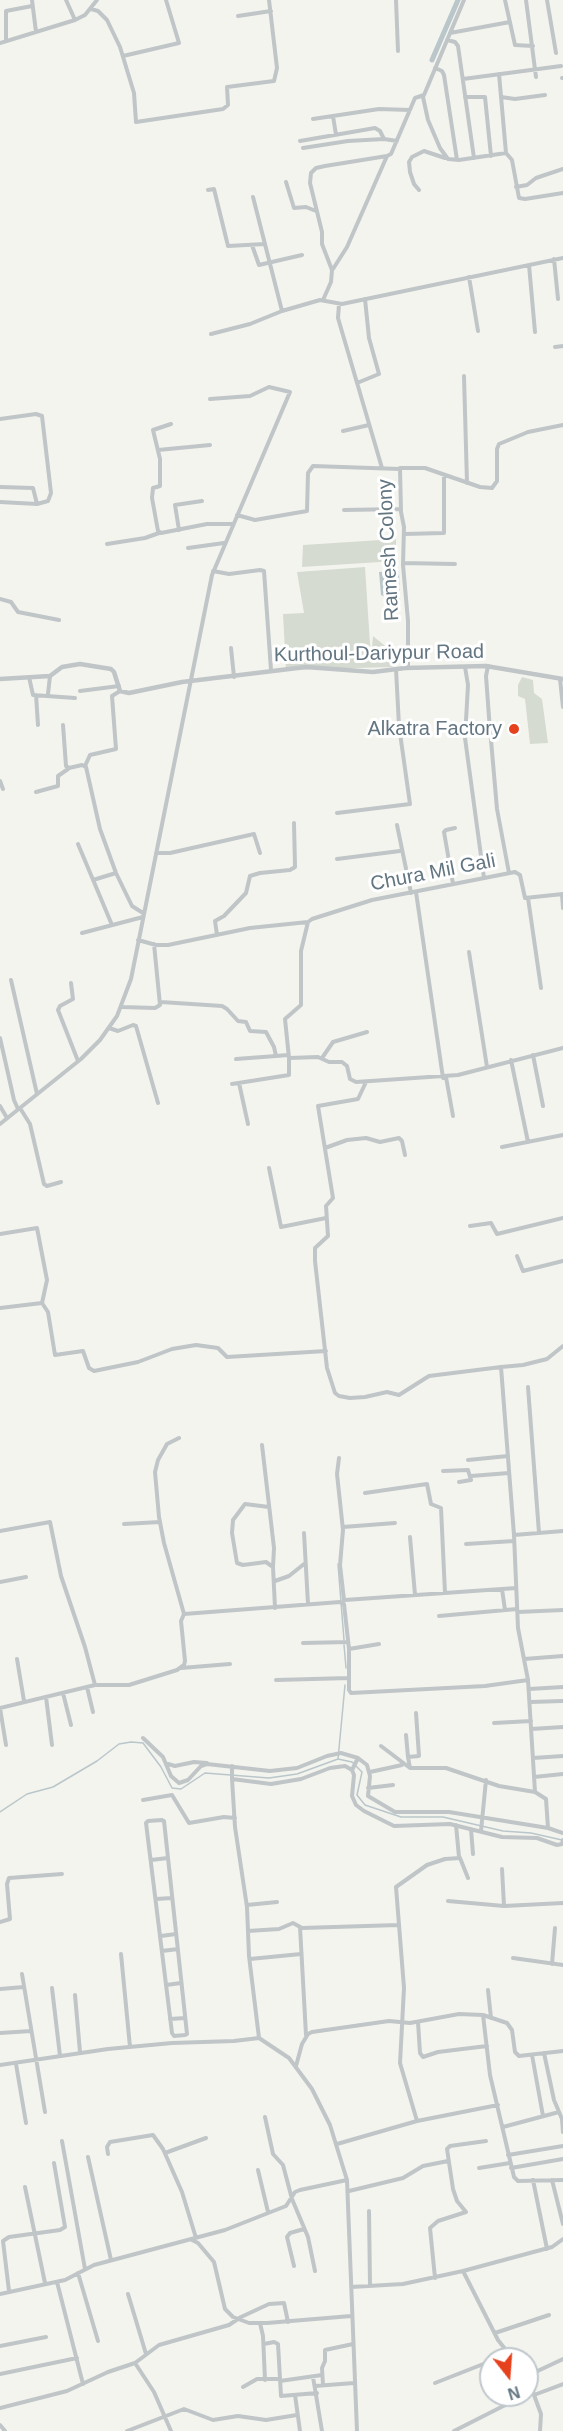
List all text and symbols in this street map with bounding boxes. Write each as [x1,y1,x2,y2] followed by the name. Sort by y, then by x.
[373,478,405,622] street label: Ramesh Colony
[274,640,484,668] street label: Kurthoul-Dariypur Road
[368,717,502,741] place label: Alkatra Factory
[507,722,521,736] marker: Alkatra Factory
[369,849,497,897] street label: Chura Mil Gali
[479,2347,539,2407] north arrow
[506,2383,522,2403] text: N

